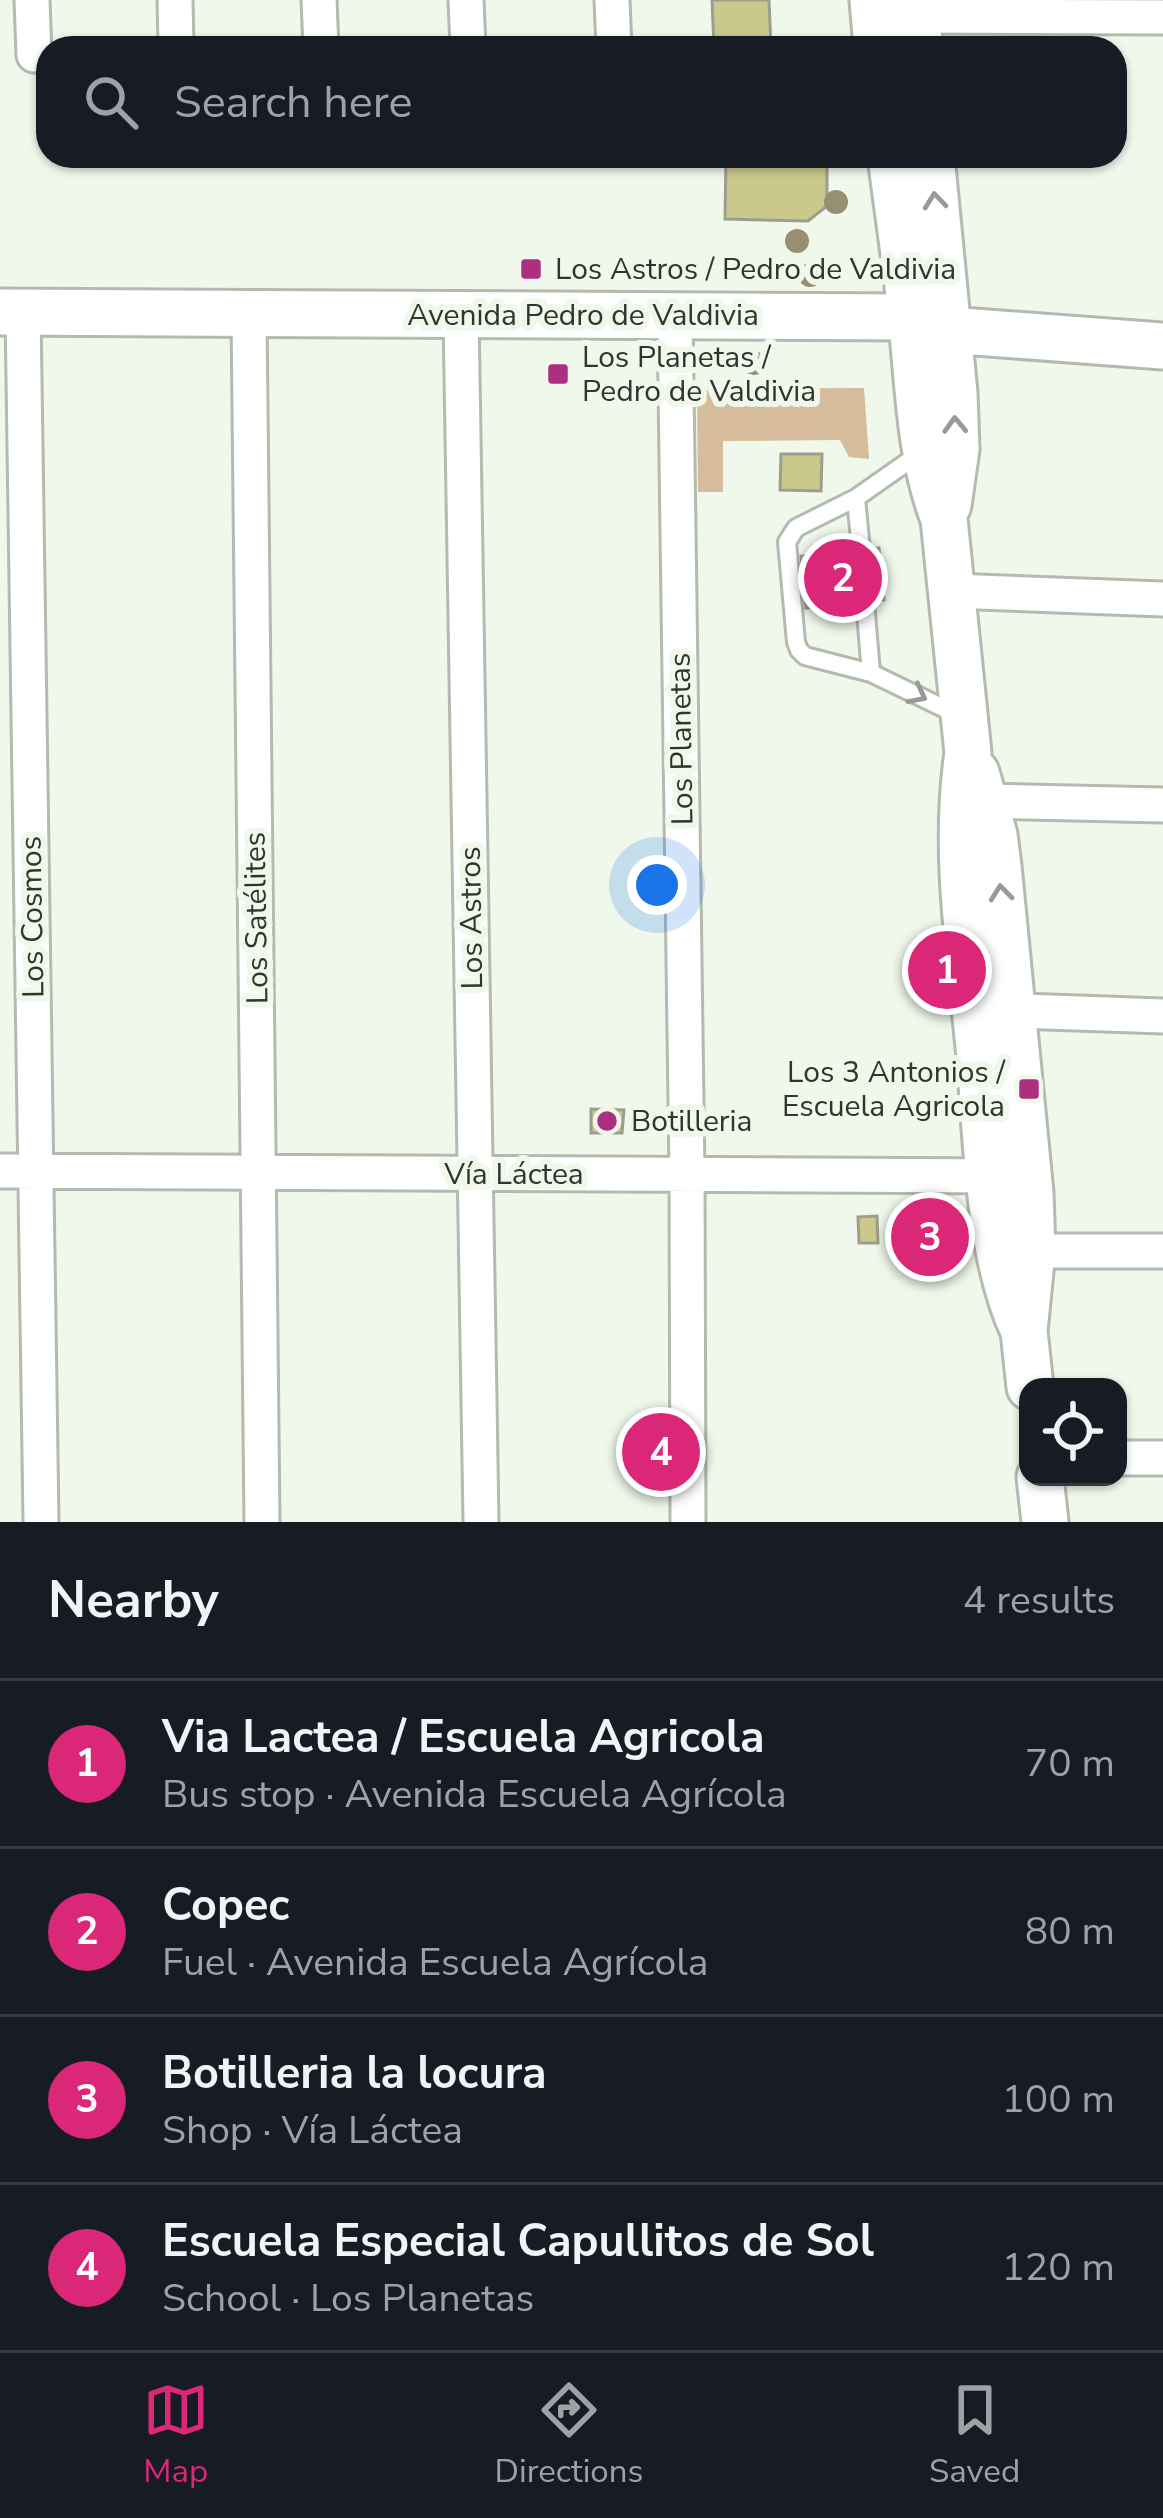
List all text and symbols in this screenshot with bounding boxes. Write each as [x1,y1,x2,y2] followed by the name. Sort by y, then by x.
[36,36,1127,168] search box
[78,69,144,135] icon: search
[174,72,413,133] text: Search here
[923,192,948,211] one-way arrow
[555,249,956,290] place label: Los Astros / Pedro de Valdivia
[518,256,544,282] marker: Los Astros / Pedro de Valdivia
[407,295,759,336] street label: Avenida Pedro de Valdivia
[582,337,816,412] place label: Los Planetas / Pedro de Valdivia
[545,361,571,387] marker: Los Planetas / Pedro de Valdivia
[942,415,968,434] one-way arrow
[804,533,882,623] pin: 2
[659,652,704,826] street label: Los Planetas
[906,680,927,704] one-way arrow
[235,832,278,1004] street label: Los Satélites
[11,836,54,998] street label: Los Cosmos
[450,846,493,990] street label: Los Astros
[627,855,687,915] your location
[989,883,1014,902] one-way arrow
[908,925,986,1015] pin: 1
[782,1052,1007,1127] place label: Los 3 Antonios / Escuela Agricola
[1016,1076,1042,1102] marker: Los 3 Antonios / Escuela Agricola
[631,1101,752,1142] place label: Botilleria
[594,1108,620,1134] marker: Botilleria
[443,1154,584,1195] street label: Vía Láctea
[891,1192,969,1282] pin: 3
[1019,1378,1127,1486] map controls
[1019,1378,1127,1486] button: locate
[622,1407,700,1497] pin: 4
[48,1565,219,1635] text: Nearby
[963,1574,1115,1627] text: 4 results
[162,1707,765,1768] text: Via Lactea / Escuela Agricola
[75,1737,99,1790] text: 1
[1025,1737,1115,1790] text: 70 m
[162,1768,787,1821] text: Bus stop · Avenida Escuela Agrícola
[162,1875,290,1936] text: Copec
[75,1905,99,1958] text: 2
[1025,1905,1115,1958] text: 80 m
[162,1936,708,1989] text: Fuel · Avenida Escuela Agrícola
[162,2043,547,2104] text: Botilleria la locura
[75,2073,99,2126] text: 3
[1001,2073,1115,2126] text: 100 m
[162,2104,463,2157] text: Shop · Vía Láctea
[162,2211,874,2272] text: Escuela Especial Capullitos de Sol
[75,2241,99,2294] text: 4
[1001,2241,1115,2294] text: 120 m
[162,2272,534,2325] text: School · Los Planetas
[143,2377,209,2494] tab: Map
[495,2377,643,2494] tab: Directions
[929,2377,1020,2494] tab: Saved

